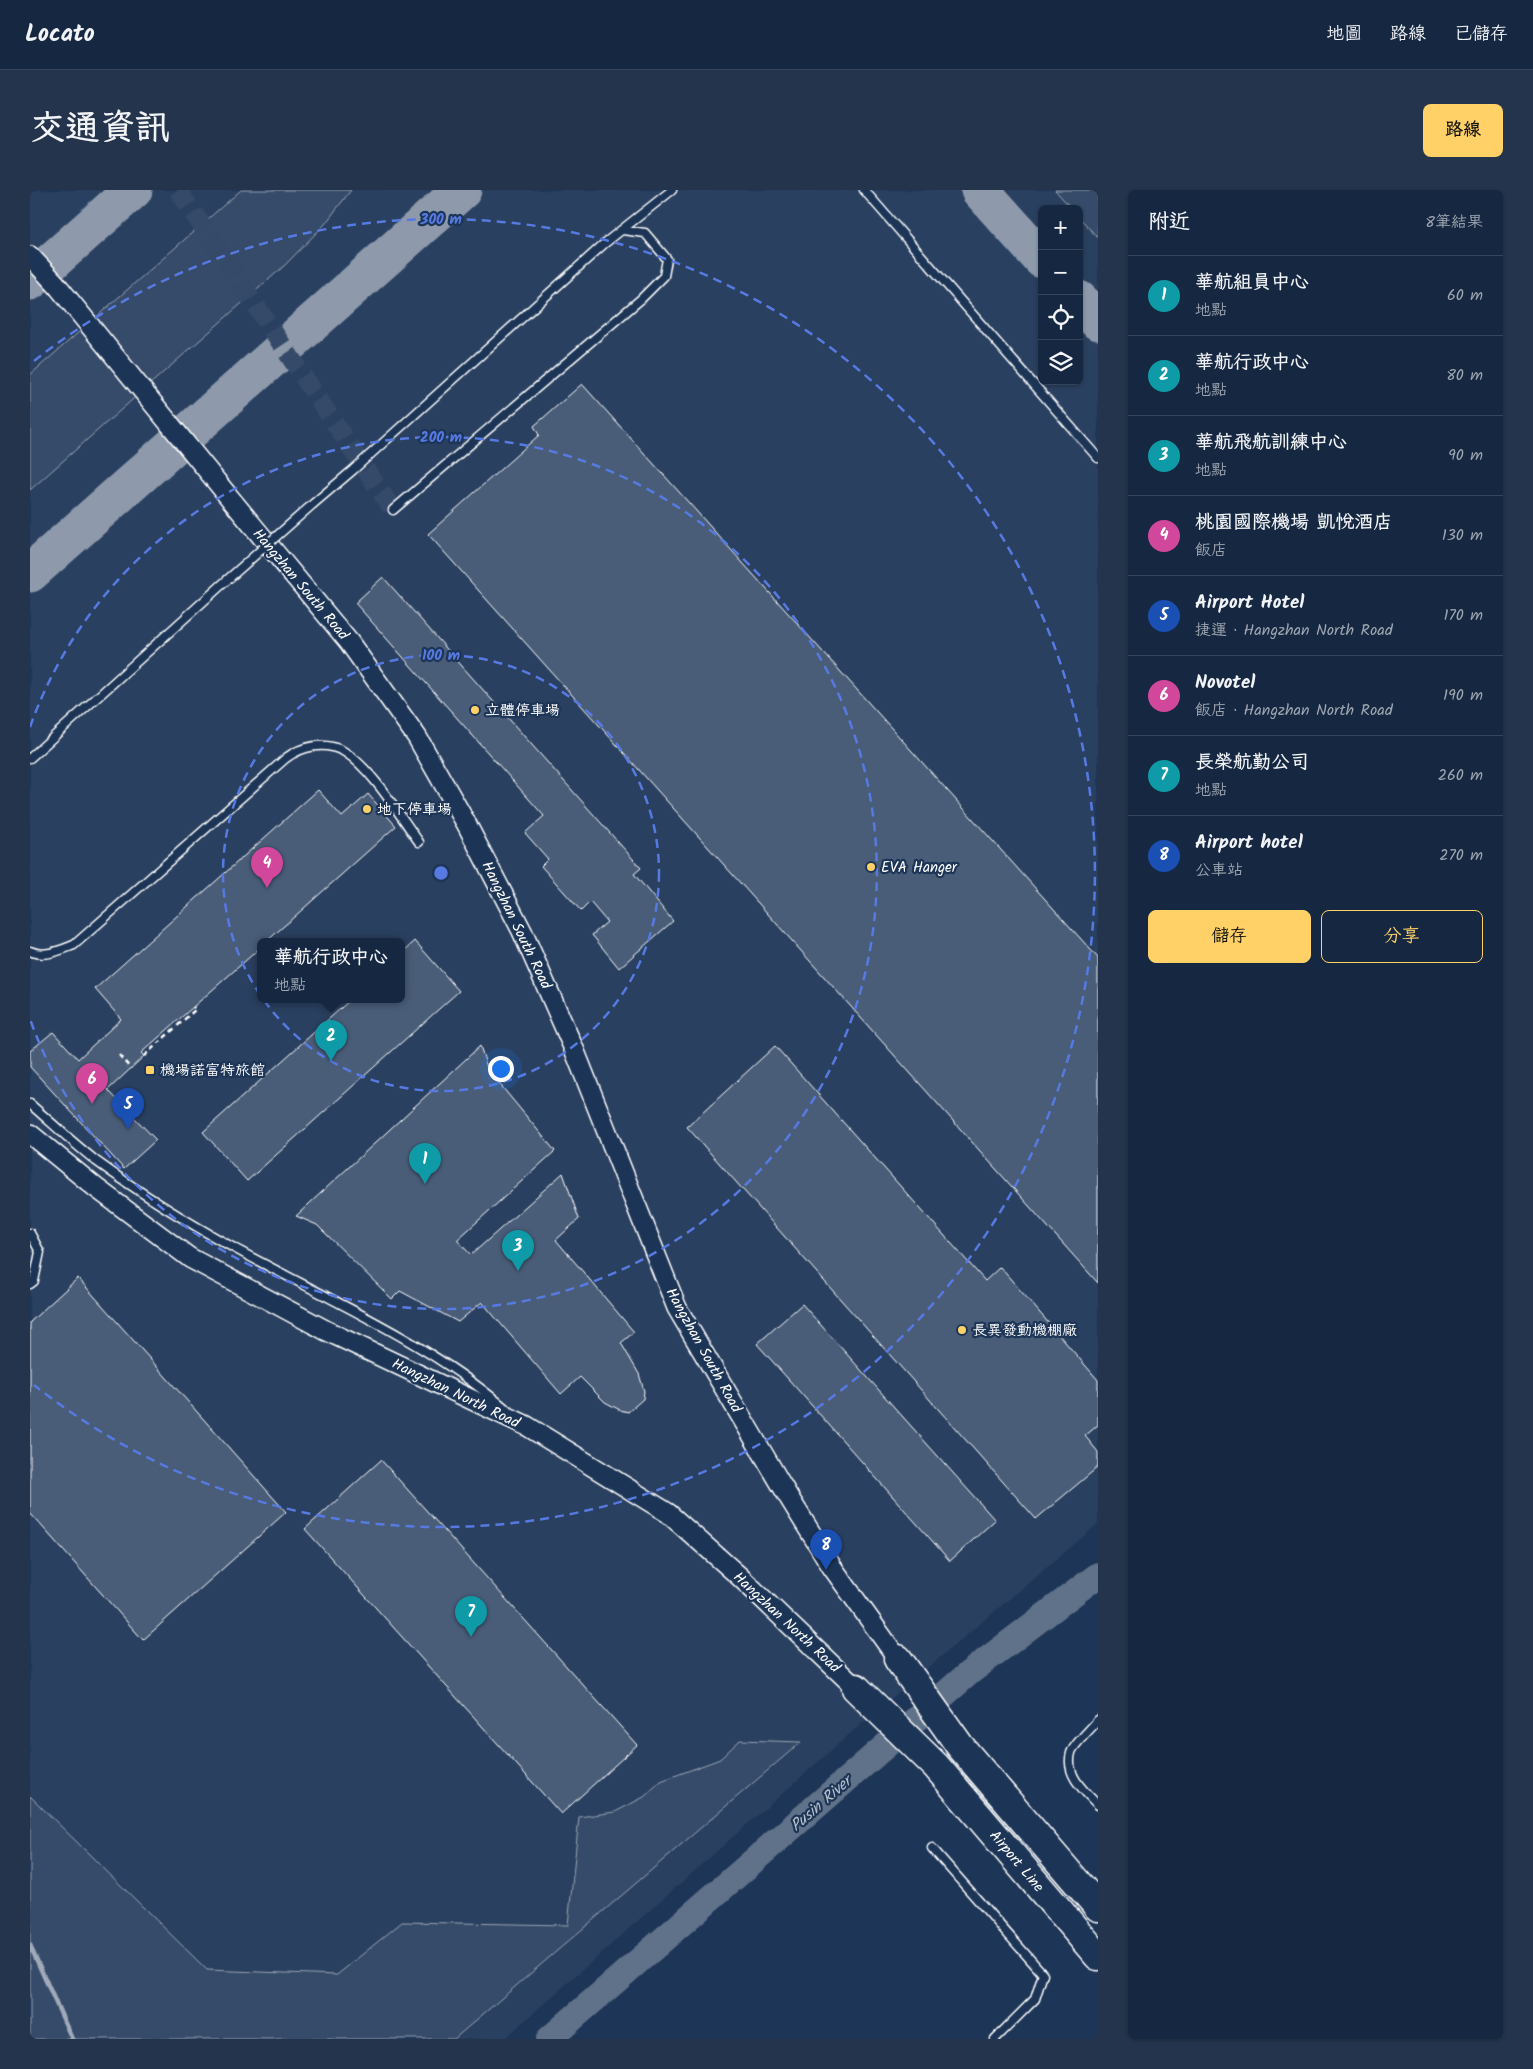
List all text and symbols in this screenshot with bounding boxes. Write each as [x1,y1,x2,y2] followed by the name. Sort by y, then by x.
[25,15,95,54] text: Locato
[1326,20,1362,49] text: 地圖
[1390,20,1426,49] text: 路線
[1454,20,1508,49] text: 已儲存
[30,102,170,158] text: 交通資訊
[1423,104,1503,157] button: 路線
[1038,205,1083,385] map controls
[1038,205,1083,250] button: +
[1148,206,1190,239] text: 附近
[419,208,462,232] text: 300 m
[1425,210,1483,235] text: 8筆結果
[1038,250,1083,295] button: −
[1195,268,1309,298] text: 華航組員中心
[1162,283,1166,308] text: 1
[1447,283,1483,308] text: 60 m
[1038,295,1083,340] button: locate
[1195,298,1227,323] text: 地點
[1038,340,1083,385] button: layers
[1195,348,1309,378] text: 華航行政中心
[1159,363,1169,388] text: 2
[1446,363,1483,388] text: 80 m
[1195,378,1227,403] text: 地點
[420,426,462,450] text: 200 m
[1195,428,1347,458] text: 華航飛航訓練中心
[1160,443,1168,468] text: 3
[1448,443,1483,468] text: 90 m
[1195,458,1227,483] text: 地點
[1195,508,1392,538] text: 桃園國際機場 凱悅酒店
[246,523,355,646] street label: Hangzhan South Road
[1160,523,1168,548] text: 4
[1442,523,1483,548] text: 130 m
[1195,538,1227,563] text: 飯店
[1195,588,1304,618] text: Airport Hotel
[1160,603,1168,628] text: 5
[1443,603,1483,628] text: 170 m
[1195,618,1393,643] text: 捷運 · Hangzhan North Road
[422,644,460,668] text: 100 m
[1195,668,1255,698] text: Novotel
[1160,683,1168,708] text: 6
[1443,683,1483,708] text: 190 m
[1195,698,1393,723] text: 飯店 · Hangzhan North Road
[485,699,560,723] place label: 立體停車場
[469,704,481,716] marker: 立體停車場
[1195,748,1309,778] text: 長榮航勤公司
[1160,763,1168,788] text: 7
[1438,763,1483,788] text: 260 m
[1195,778,1227,803] text: 地點
[377,798,452,822] place label: 地下停車場
[361,803,373,815] marker: 地下停車場
[1195,828,1303,858] text: Airport hotel
[1159,843,1169,868] text: 8
[1439,843,1483,868] text: 270 m
[251,847,283,888] pin: 4
[881,856,958,880] place label: EVA Hanger
[475,857,558,994] street label: Hangzhan South Road
[1195,858,1243,883] text: 公車站
[865,861,877,873] marker: EVA Hanger
[432,864,450,882] centre of rings
[1148,910,1311,963] button: 儲存
[1321,910,1483,963] button: 分享
[257,938,405,1003] popup
[274,943,388,973] text: 華航行政中心
[274,973,306,998] text: 地點
[315,1020,347,1061] pin: 2
[488,1056,514,1082] your location
[160,1059,265,1083] place label: 機場諾富特旅館
[76,1063,108,1104] pin: 6
[144,1064,156,1076] marker: 機場諾富特旅館
[112,1088,144,1129] pin: 5
[409,1143,441,1184] pin: 1
[502,1230,534,1271] pin: 3
[659,1284,748,1418] street label: Hangzhan South Road
[972,1319,1077,1343] place label: 長異發動機棚廠
[956,1324,968,1336] marker: 長異發動機棚廠
[387,1352,524,1436] street label: Hangzhan North Road
[810,1529,842,1570] pin: 8
[727,1566,846,1680] street label: Hangzhan North Road
[455,1596,487,1637] pin: 7
[785,1768,860,1838] water label: Pusin River
[983,1825,1050,1898] street label: Airport Line

